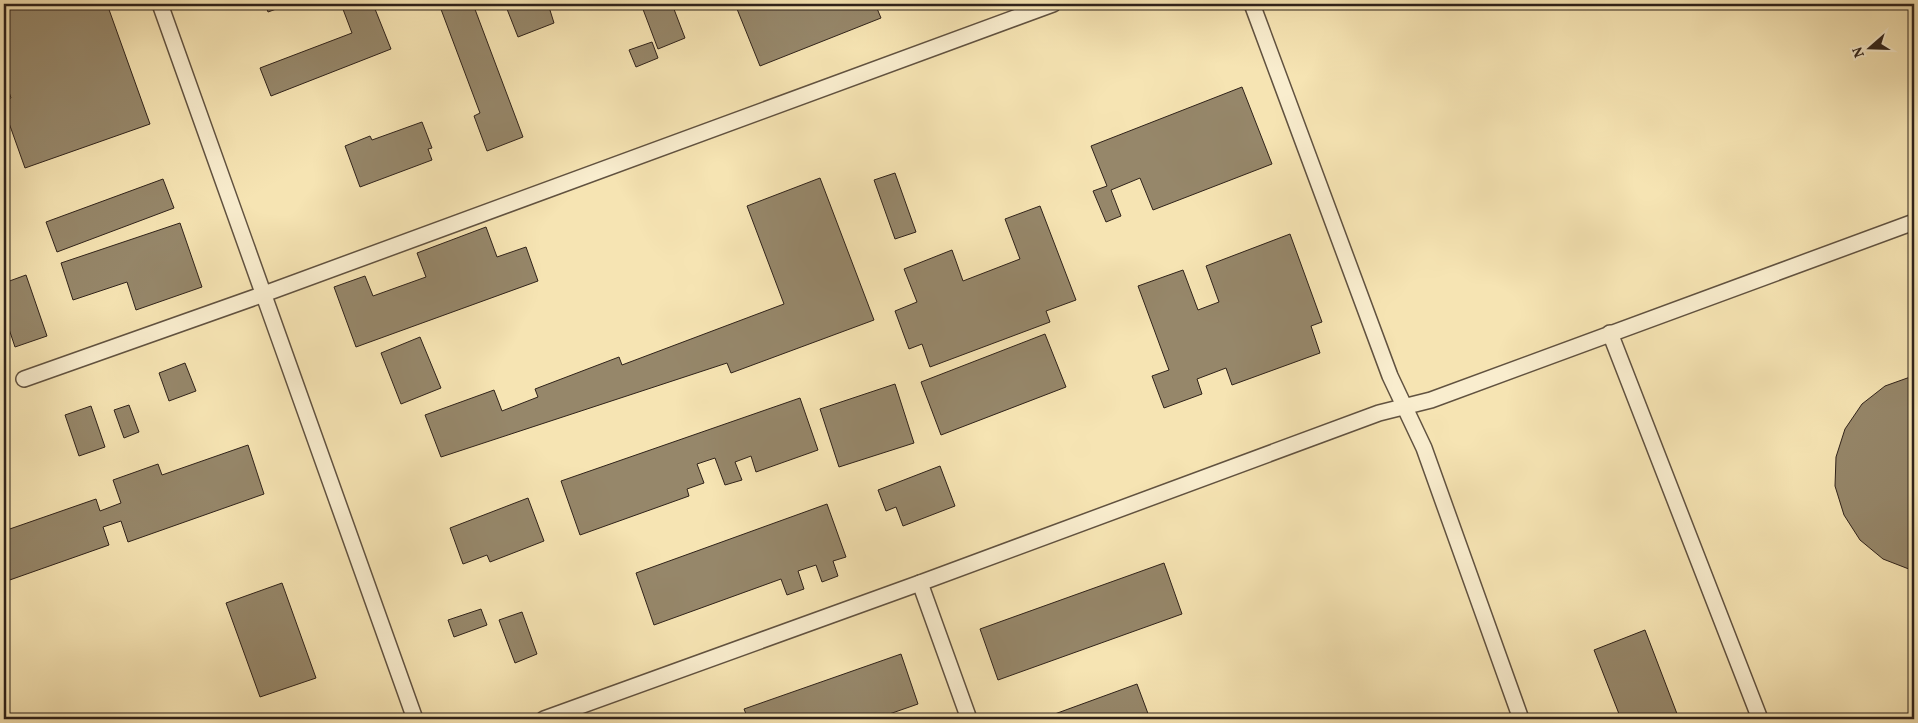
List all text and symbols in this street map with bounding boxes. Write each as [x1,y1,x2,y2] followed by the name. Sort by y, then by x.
[1846,22,1896,72] north arrow
[1849,44,1870,60] text: N

